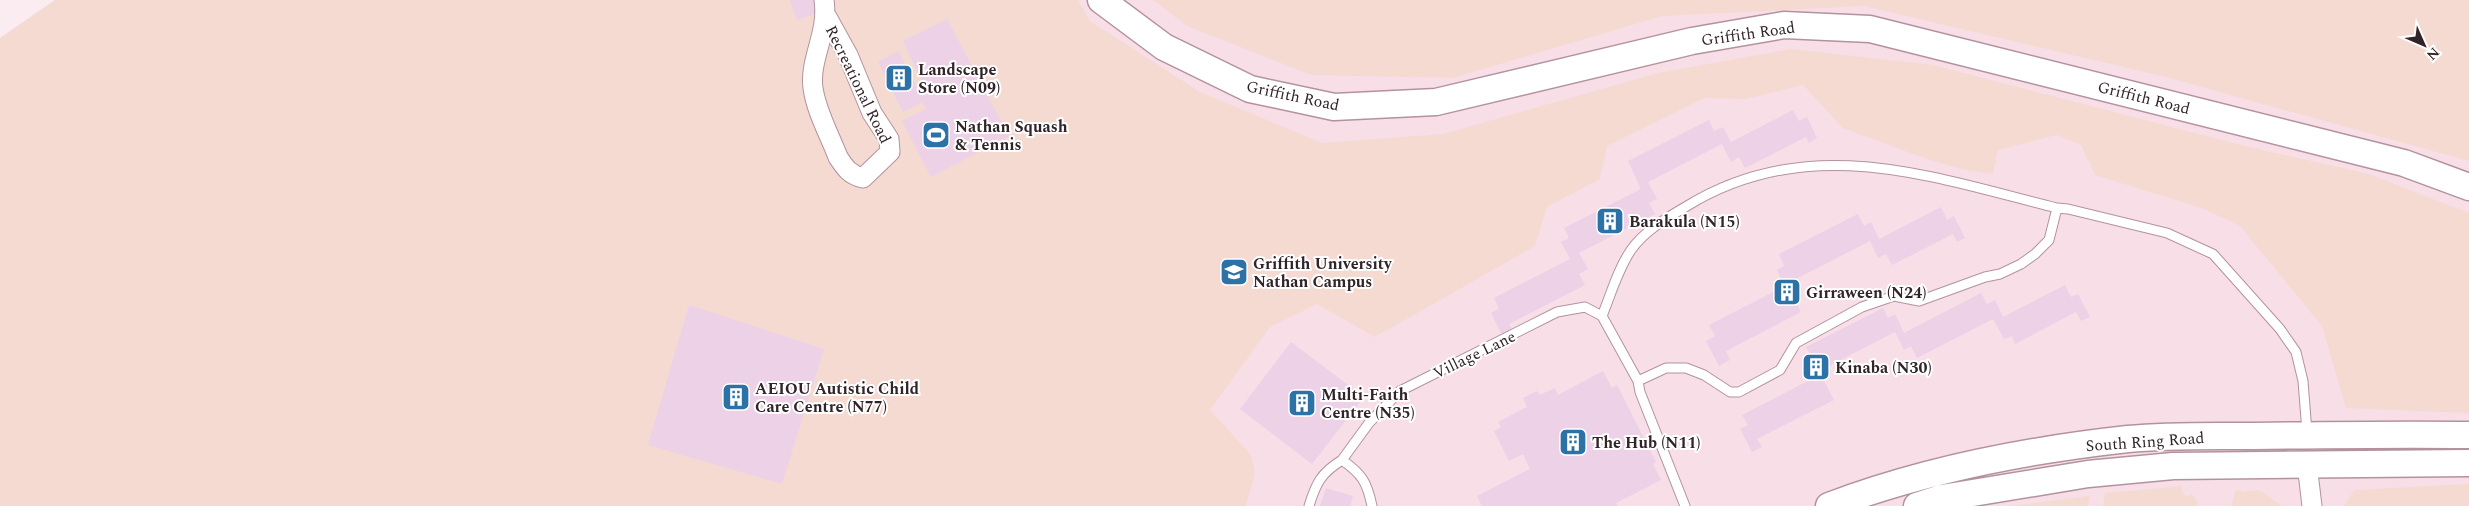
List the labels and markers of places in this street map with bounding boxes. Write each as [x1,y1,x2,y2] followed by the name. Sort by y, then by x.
[918,58,1000,100] place label: Landscape Store (N09)
[884,63,914,93] building icon: Landscape Store (N09)
[955,115,1068,157] place label: Nathan Squash & Tennis
[921,120,951,150] sports icon: Nathan Squash & Tennis
[1595,206,1625,236] building icon: Barakula (N15)
[1629,210,1740,234] place label: Barakula (N15)
[1253,252,1393,294] place label: Griffith University Nathan Campus
[1219,257,1249,287] school or university icon: Griffith University Nathan Campus
[1772,277,1802,307] building icon: Girraween (N24)
[1806,281,1926,305] place label: Girraween (N24)
[1801,352,1831,382] building icon: Kinaba (N30)
[1835,356,1932,380] place label: Kinaba (N30)
[755,377,919,419] place label: AEIOU Autistic Child Care Centre (N77)
[721,382,751,412] building icon: AEIOU Autistic Child Care Centre (N77)
[1321,383,1415,425] place label: Multi-Faith Centre (N35)
[1287,388,1317,418] building icon: Multi-Faith Centre (N35)
[1558,427,1588,457] building icon: The Hub (N11)
[1592,431,1701,455] place label: The Hub (N11)

